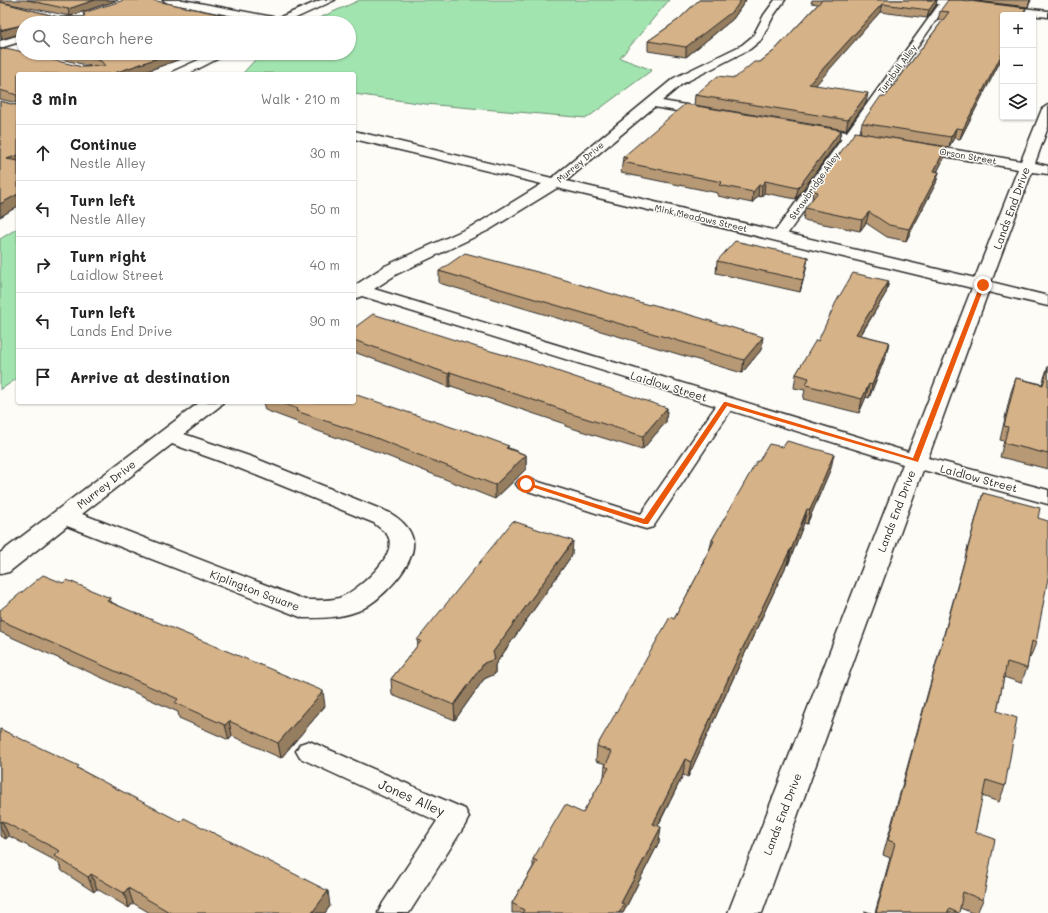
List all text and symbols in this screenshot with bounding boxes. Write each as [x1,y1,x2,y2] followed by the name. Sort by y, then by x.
[1000,12,1036,120] map controls
[1000,12,1036,48] button: +
[16,16,356,60] search box
[30,27,52,49] icon: search
[62,28,153,48] text: Search here
[875,42,919,96] street label: Turnbull Alley
[1000,48,1036,84] button: −
[1000,84,1036,120] button: layers
[32,87,77,109] text: 3 min
[261,90,340,107] text: Walk · 210 m
[70,134,137,154] text: Continue
[554,139,606,185] street label: Murrey Drive
[32,142,54,164] icon: ahead
[310,144,340,161] text: 30 m
[939,146,997,166] street label: Orson Street
[787,150,841,222] street label: Strawbridge Alley
[70,154,146,171] text: Nestle Alley
[989,165,1033,251] street label: Lands End Drive
[70,190,135,210] text: Turn left
[32,198,54,220] icon: left
[310,200,340,217] text: 50 m
[654,202,748,234] street label: Mink Meadows Street
[70,210,146,227] text: Nestle Alley
[70,246,147,266] text: Turn right
[32,254,54,276] icon: right
[310,256,340,273] text: 40 m
[70,266,164,283] text: Laidlow Street
[974,276,992,294] route end
[70,302,135,322] text: Turn left
[32,310,54,332] icon: left
[310,312,340,329] text: 90 m
[70,322,172,339] text: Lands End Drive
[32,366,54,388] icon: arrive
[70,367,230,387] text: Arrive at destination
[629,367,709,405] street label: Laidlow Street
[73,456,139,512] street label: Murrey Drive
[939,460,1019,496] street label: Laidlow Street
[873,468,919,554] street label: Lands End Drive
[517,475,535,493] route start
[208,566,302,614] street label: Kiplington Square
[759,771,805,857] street label: Lands End Drive
[376,775,448,819] street label: Jones Alley

